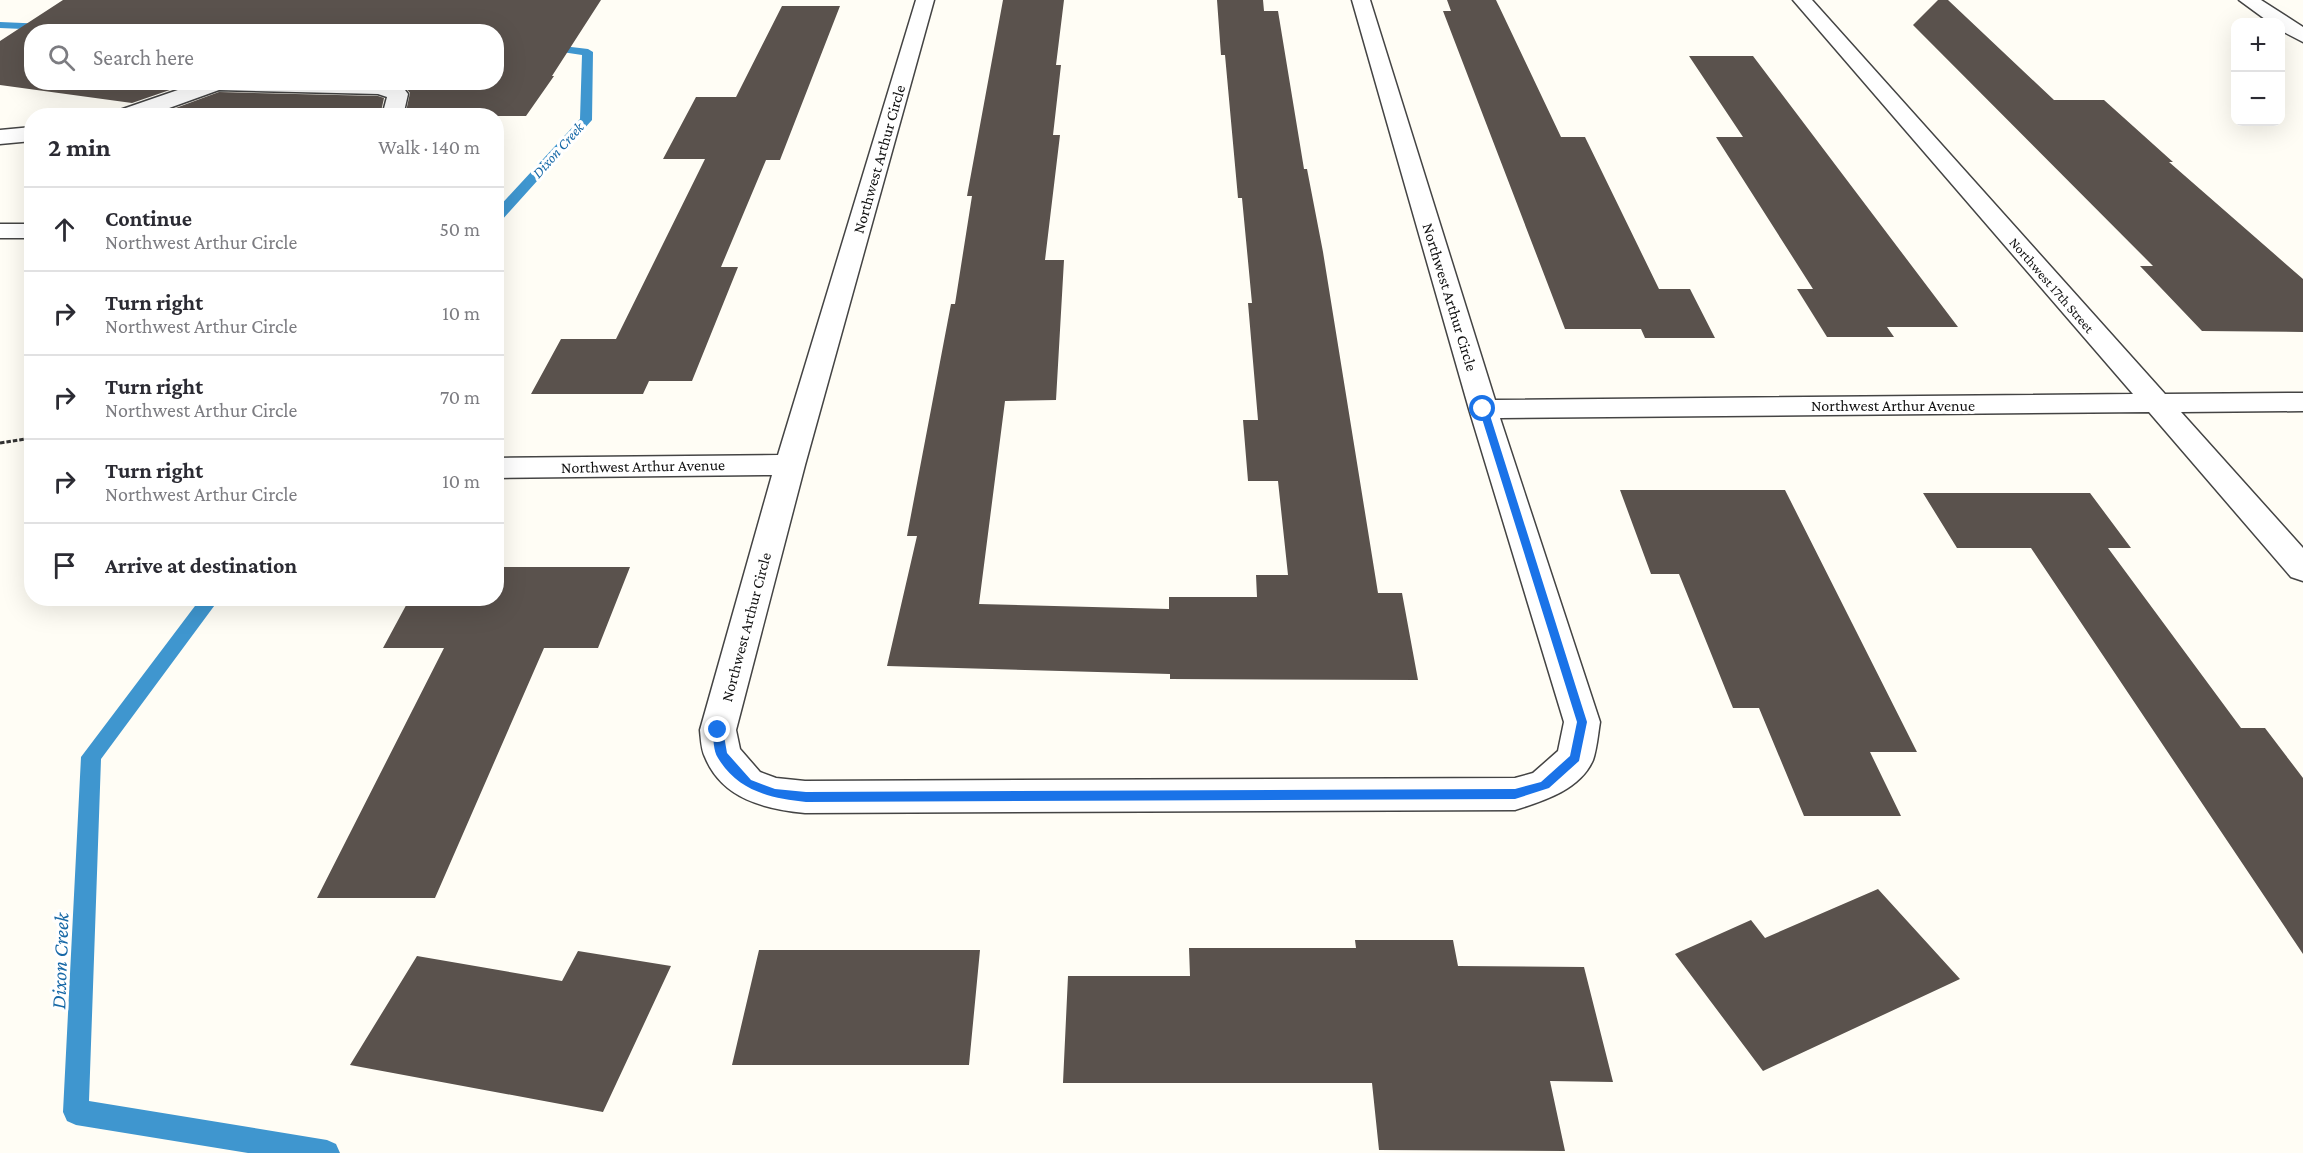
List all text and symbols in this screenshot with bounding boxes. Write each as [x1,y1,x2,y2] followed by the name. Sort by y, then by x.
[2231,18,2285,126] map controls
[2231,18,2285,72] button: +
[24,24,504,90] search box
[45,41,78,74] icon: search
[93,45,194,70] text: Search here
[2231,72,2285,126] button: −
[850,83,908,235] street label: Northwest Arthur Circle
[529,118,588,181] water label: Dixon Creek
[48,133,111,162] text: 2 min
[378,136,480,158] text: Walk · 140 m
[105,206,192,231] text: Continue
[48,213,81,246] icon: ahead
[439,218,480,240] text: 50 m
[1419,221,1481,373] street label: Northwest Arthur Circle
[105,231,297,253] text: Northwest Arthur Circle
[2006,234,2098,336] street label: Northwest 17th Street
[105,290,203,315] text: Turn right
[48,297,81,330] icon: right
[442,302,480,324] text: 10 m
[105,315,297,337] text: Northwest Arthur Circle
[105,374,203,399] text: Turn right
[48,381,81,414] icon: right
[440,386,480,408] text: 70 m
[1469,395,1495,421] route start
[1811,397,1975,414] street label: Northwest Arthur Avenue
[105,399,297,421] text: Northwest Arthur Circle
[561,456,725,476] street label: Northwest Arthur Avenue
[105,458,203,483] text: Turn right
[48,465,81,498] icon: right
[442,470,480,492] text: 10 m
[105,483,297,505] text: Northwest Arthur Circle
[48,549,81,582] icon: arrive
[718,551,774,703] street label: Northwest Arthur Circle
[105,553,297,578] text: Arrive at destination
[704,716,730,742] route end
[46,912,74,1010] water label: Dixon Creek

